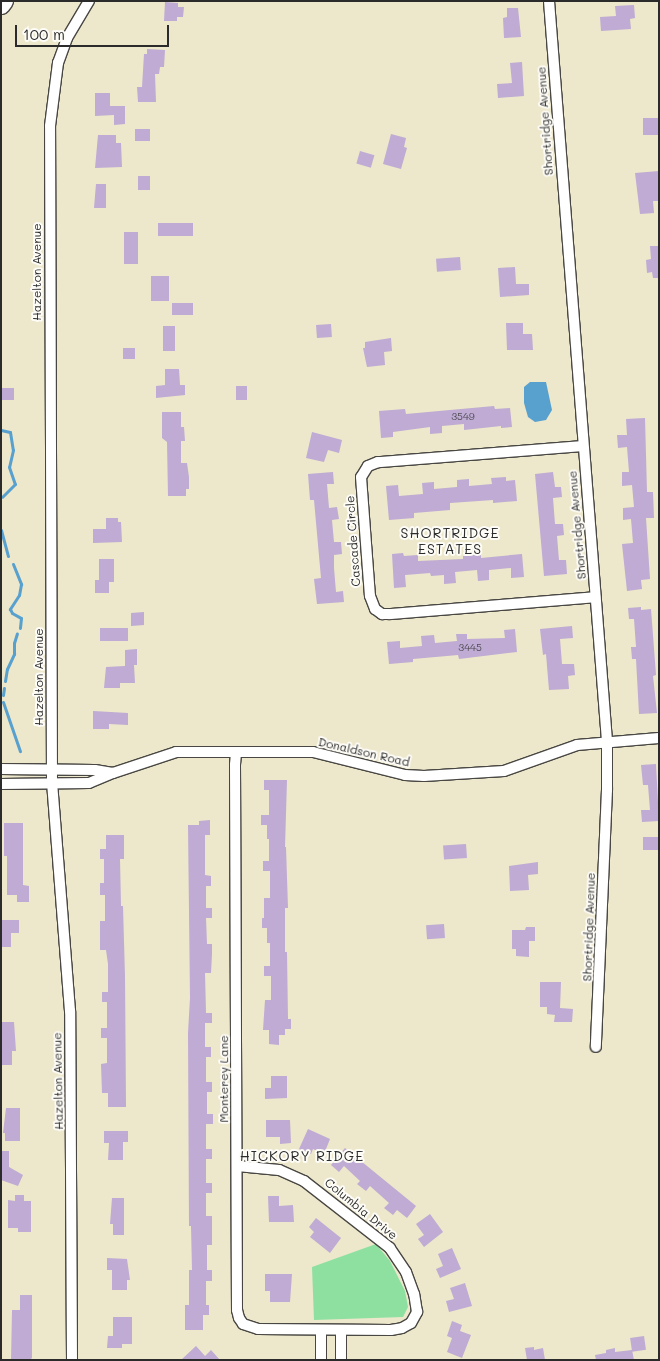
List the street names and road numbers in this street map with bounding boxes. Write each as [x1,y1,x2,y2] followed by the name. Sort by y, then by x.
[534,66,556,176] street label: Shortridge Avenue
[30,223,44,321] street label: Hazelton Avenue
[565,470,589,580] street label: Shortridge Avenue
[343,495,363,587] street label: Cascade Circle
[32,628,46,726] street label: Hazelton Avenue
[317,734,411,770] street label: Donaldson Road
[580,872,598,982] street label: Shortridge Avenue
[50,1032,66,1130] street label: Hazelton Avenue
[217,1035,231,1123] street label: Monterey Lane
[322,1175,400,1243] street label: Columbia Drive

